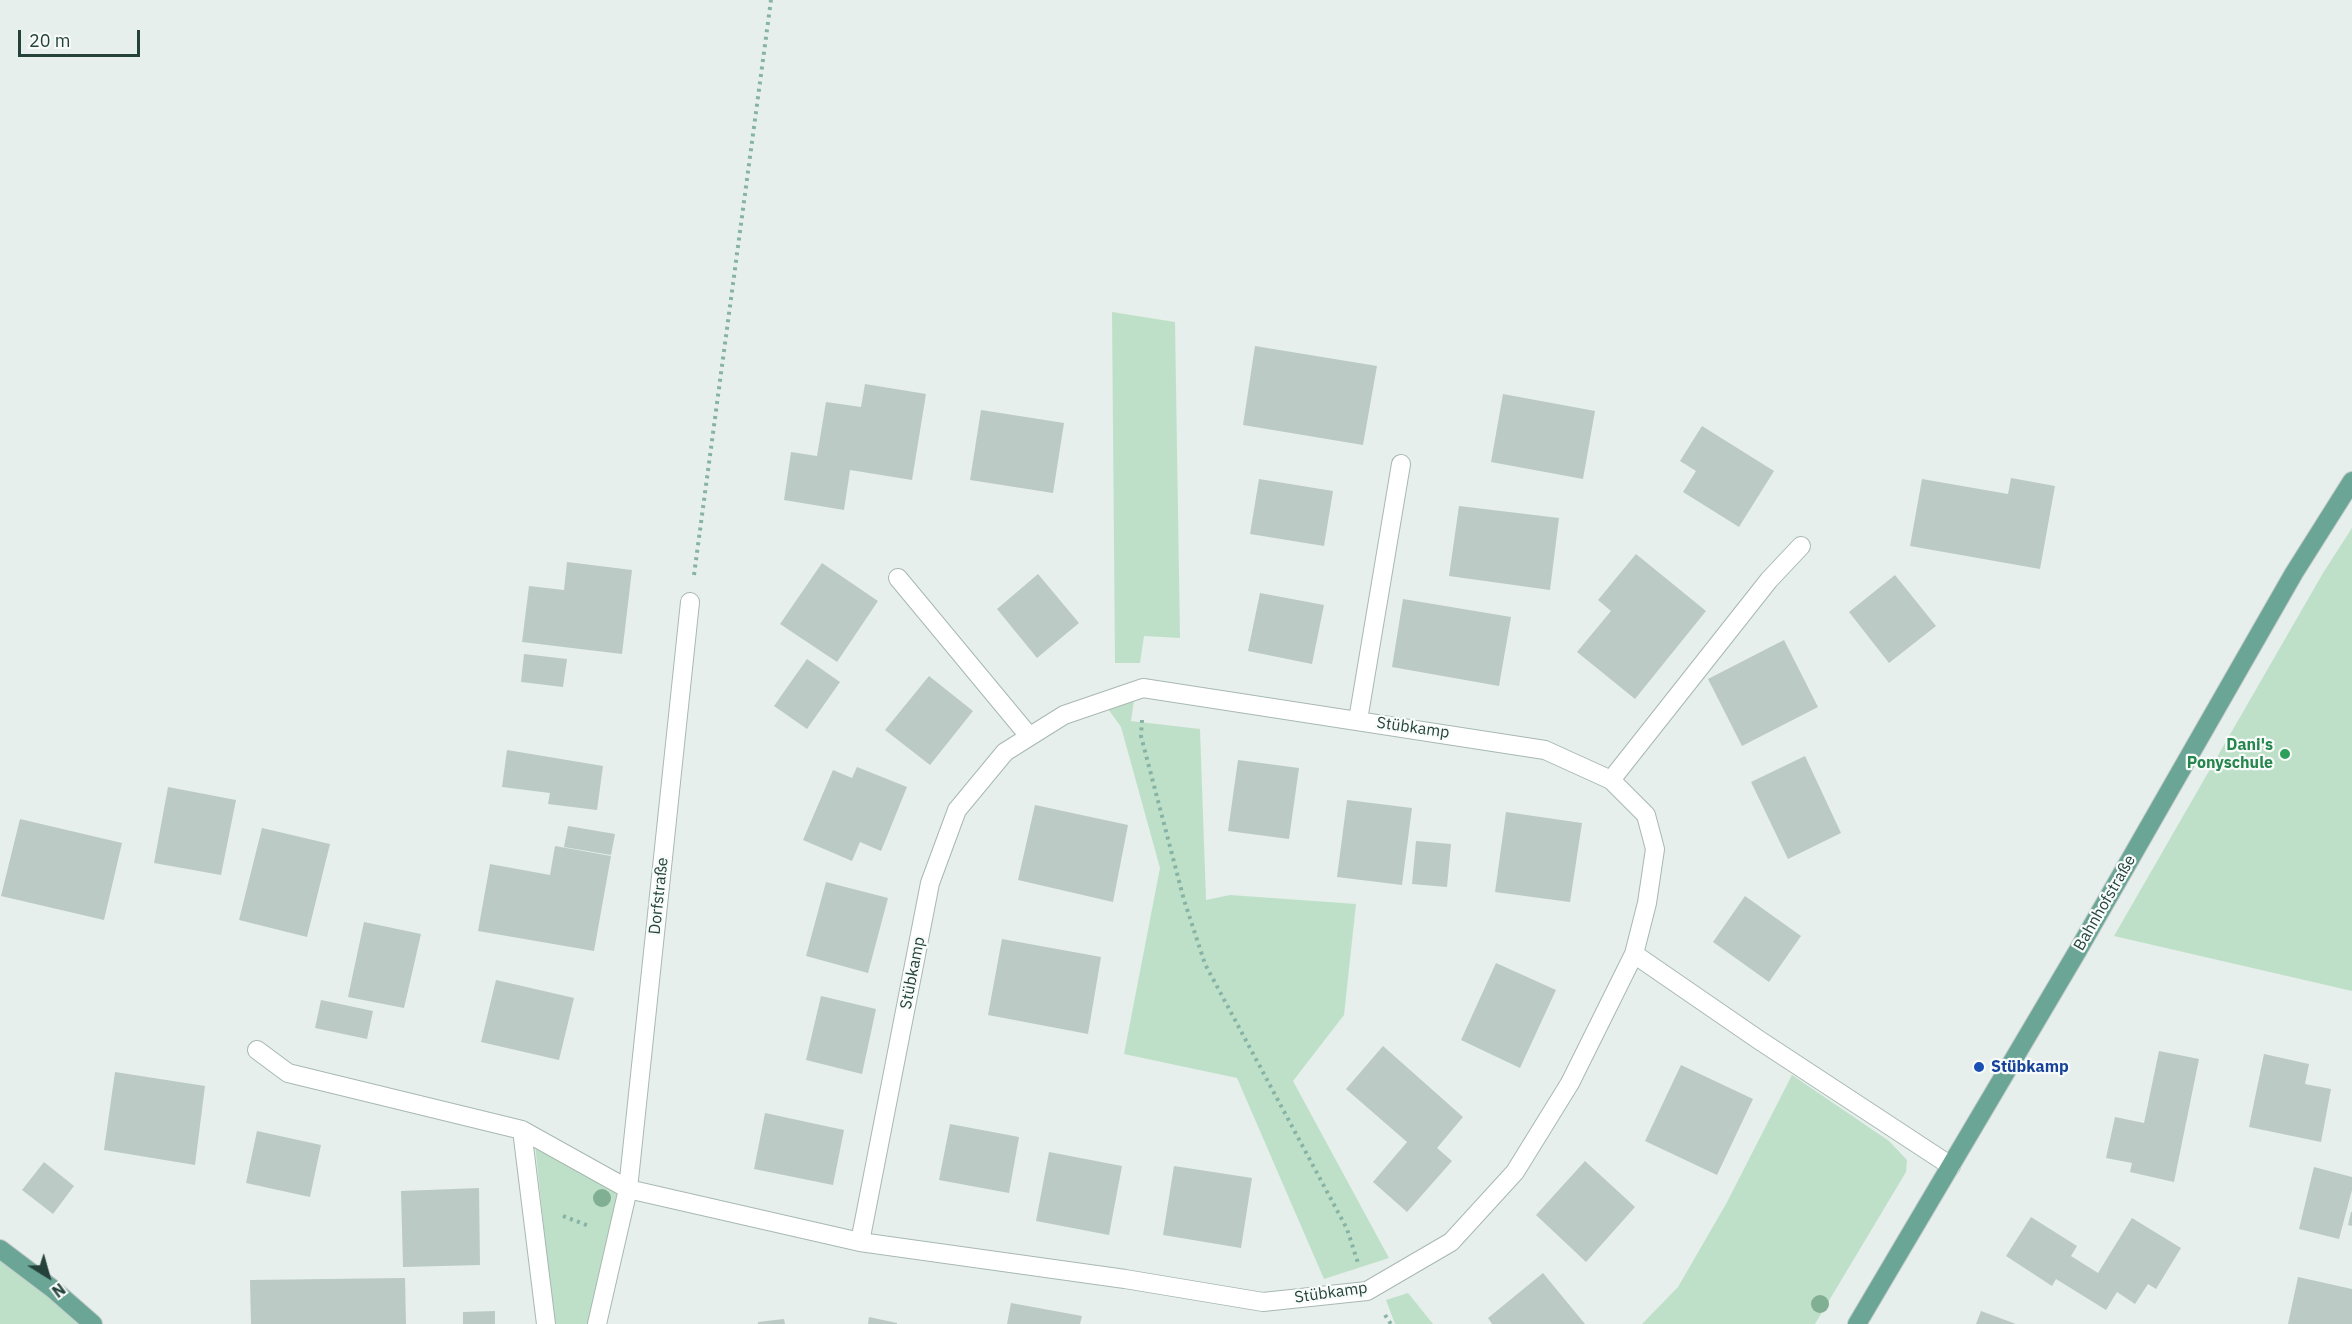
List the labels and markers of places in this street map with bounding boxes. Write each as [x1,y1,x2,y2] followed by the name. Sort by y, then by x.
[2187,735,2273,773] place label: Dani's Ponyschule
[2278,747,2292,761] marker: Dani's Ponyschule
[1991,1057,2069,1077] place label: Stübkamp
[1972,1060,1986,1074] marker: Stübkamp

